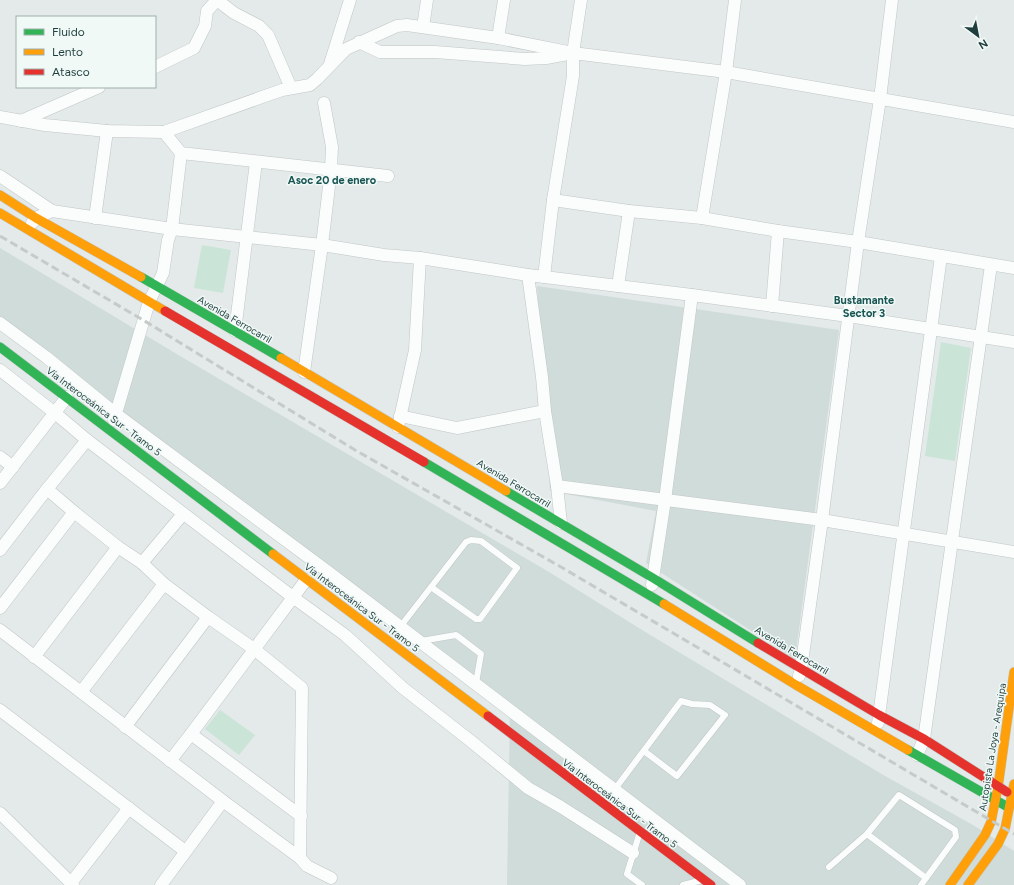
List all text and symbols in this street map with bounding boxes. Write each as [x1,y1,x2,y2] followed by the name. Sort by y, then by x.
[16,16,156,88] legend
[958,16,998,56] north arrow
[52,25,85,39] text: Fluido
[976,36,990,52] text: N
[52,45,83,59] text: Lento
[52,65,90,79] text: Atasco
[288,174,377,187] district label: Asoc 20 de enero
[195,293,274,346] street label: Avenida Ferrocarril
[834,294,894,320] district label: Bustamante Sector 3
[44,364,164,459] street label: Vía Interoceánica Sur - Tramo 5
[475,456,553,511] street label: Avenida Ferrocarril
[302,560,422,655] street label: Vía Interoceánica Sur - Tramo 5
[753,623,831,678] street label: Avenida Ferrocarril
[976,682,1009,812] street label: Autopista La Joya - Arequipa
[560,756,680,851] street label: Vía Interoceánica Sur - Tramo 5

